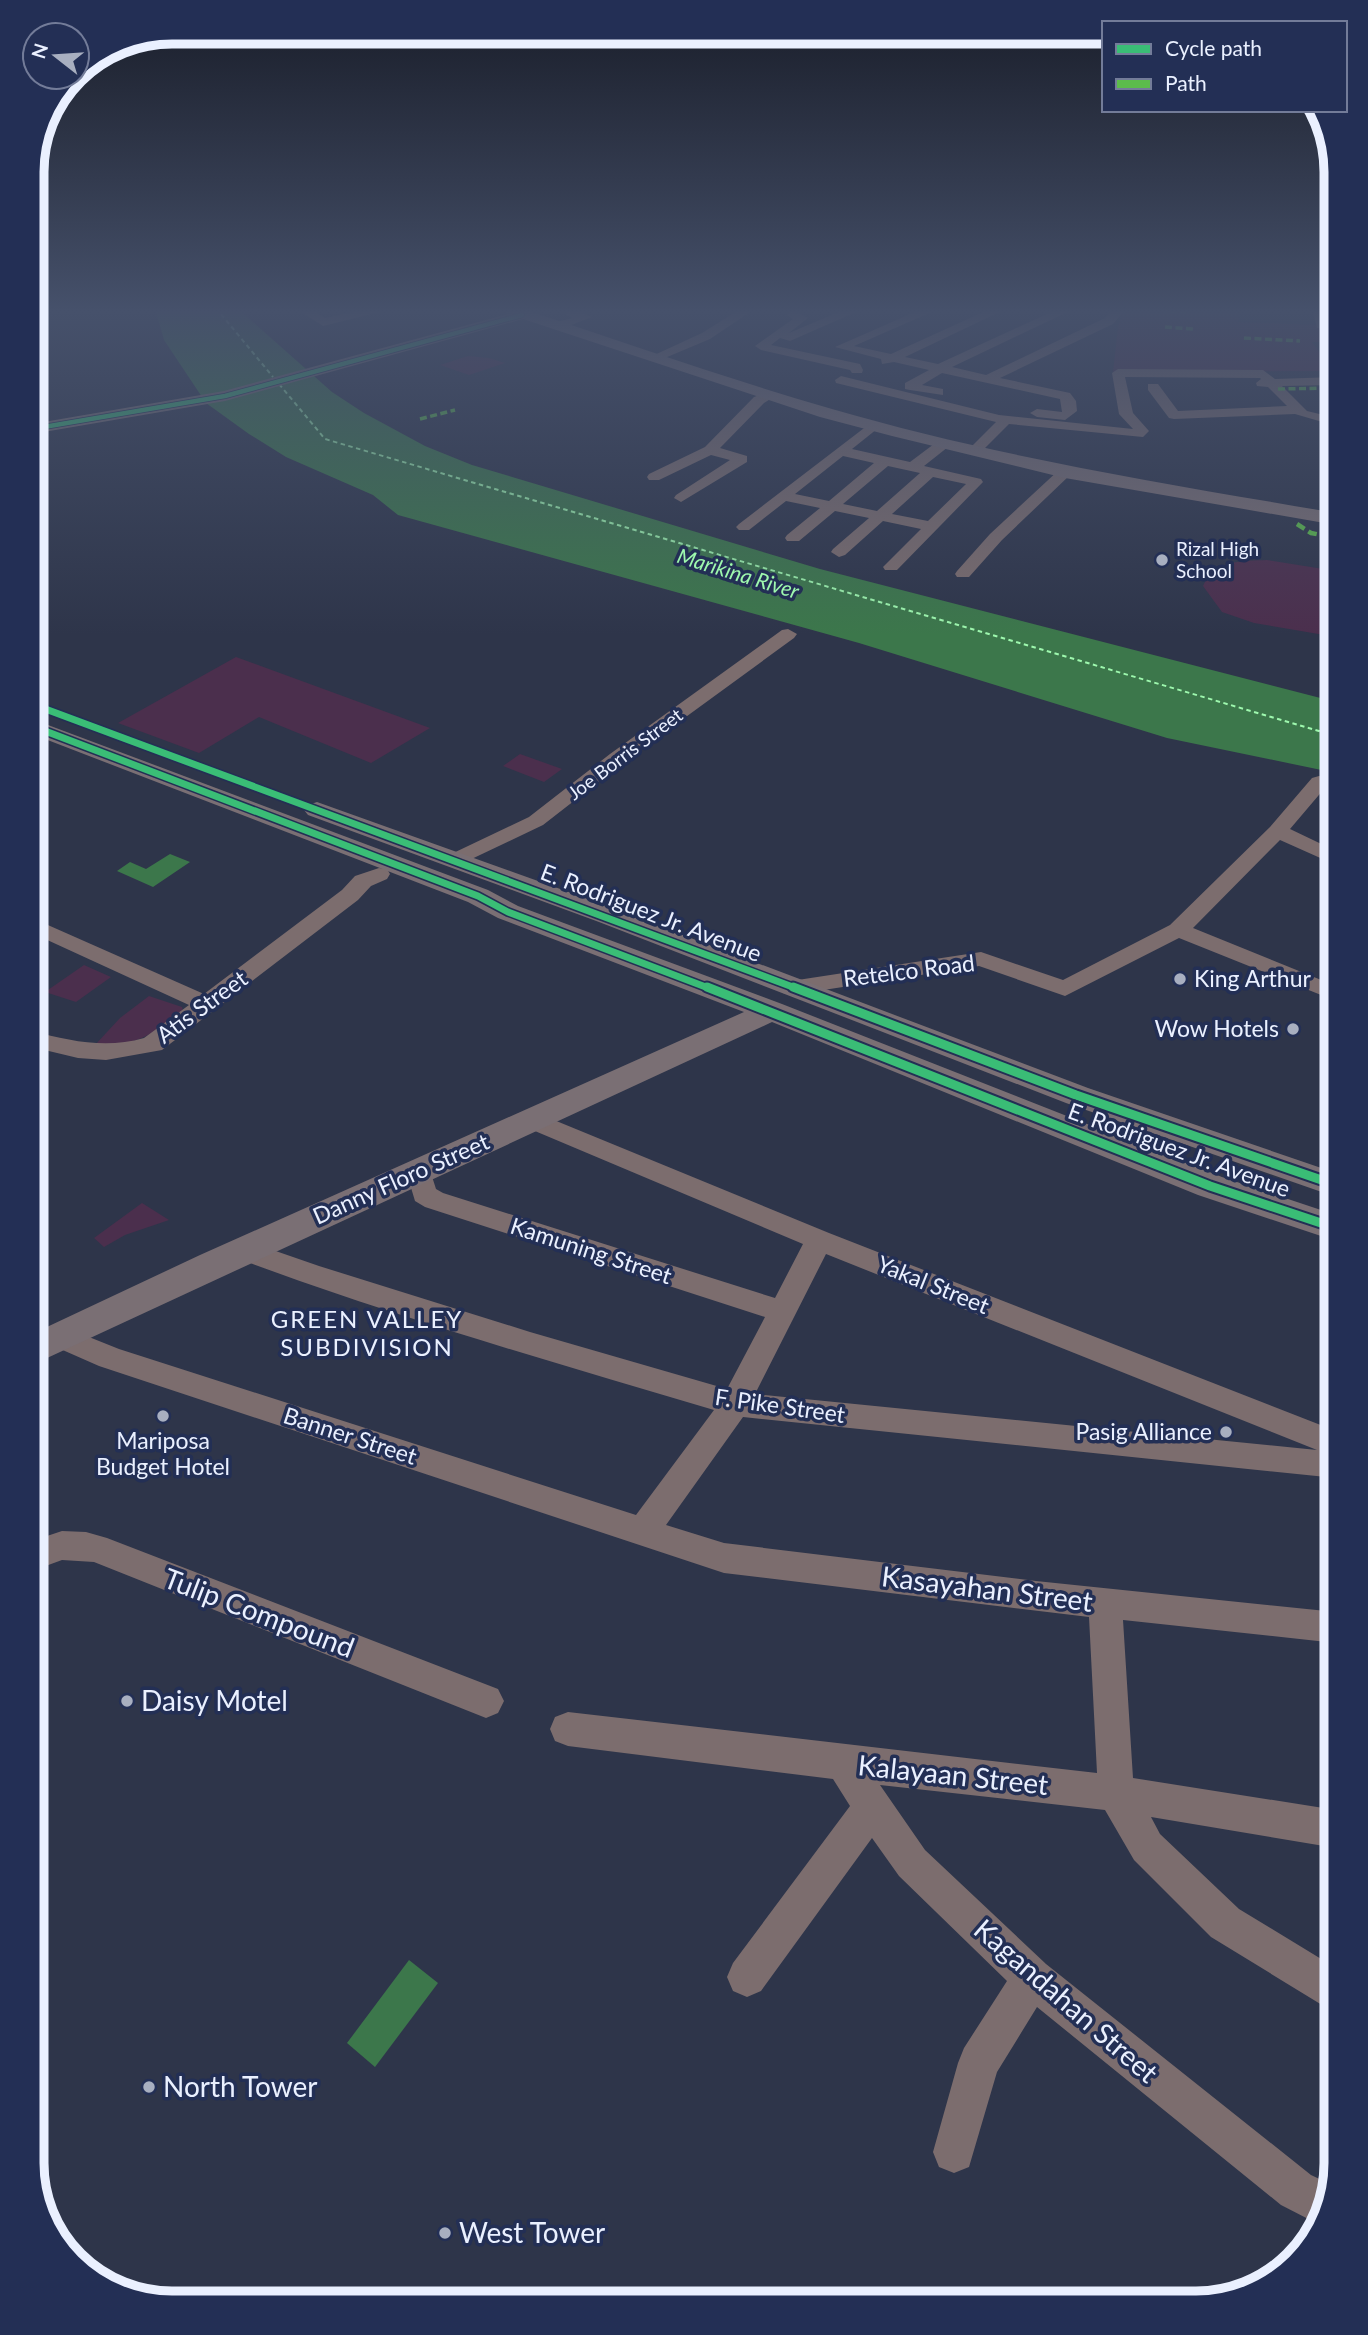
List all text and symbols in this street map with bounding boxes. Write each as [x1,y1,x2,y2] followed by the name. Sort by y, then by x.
[21,21,91,91] north arrow
[1102,21,1347,112] legend
[1165,35,1262,60] text: Cycle path
[26,41,52,61] text: N
[1165,70,1207,95] text: Path
[1176,537,1259,582] place label: Rizal High School
[675,542,803,603] water label: Marikina River
[1154,552,1170,568] marker: Rizal High School
[563,703,687,804] street label: Joe Borris Street
[537,857,766,967] street label: E. Rodriguez Jr. Avenue
[842,948,976,992] street label: Retelco Road
[151,963,253,1049] street label: Atis Street
[1194,964,1311,992] place label: King Arthur
[1172,971,1188,987] marker: King Arthur
[1154,1014,1279,1042] place label: Wow Hotels
[1285,1021,1301,1037] marker: Wow Hotels
[1065,1096,1294,1202] street label: E. Rodriguez Jr. Avenue
[308,1126,494,1229] street label: Danny Floro Street
[507,1211,676,1290] street label: Kamuning Street
[873,1249,994,1319] street label: Yakal Street
[271,1304,463,1361] district label: GREEN VALLEY SUBDIVISION
[713,1382,848,1428] street label: F. Pike Street
[280,1400,421,1470] street label: Banner Street
[155,1408,171,1424] marker: Mariposa Budget Hotel
[1075,1417,1212,1445] place label: Pasig Alliance
[1218,1424,1234,1440] marker: Pasig Alliance
[96,1426,230,1480] place label: Mariposa Budget Hotel
[880,1558,1095,1618] street label: Kasayahan Street
[159,1560,359,1664] street label: Tulip Compound
[141,1683,288,1717] place label: Daisy Motel
[119,1693,135,1709] marker: Daisy Motel
[856,1747,1050,1801] street label: Kalayaan Street
[968,1911,1165,2089] street label: Kagandahan Street
[163,2069,318,2103] place label: North Tower
[141,2079,157,2095] marker: North Tower
[459,2215,605,2249] place label: West Tower
[437,2225,453,2241] marker: West Tower

